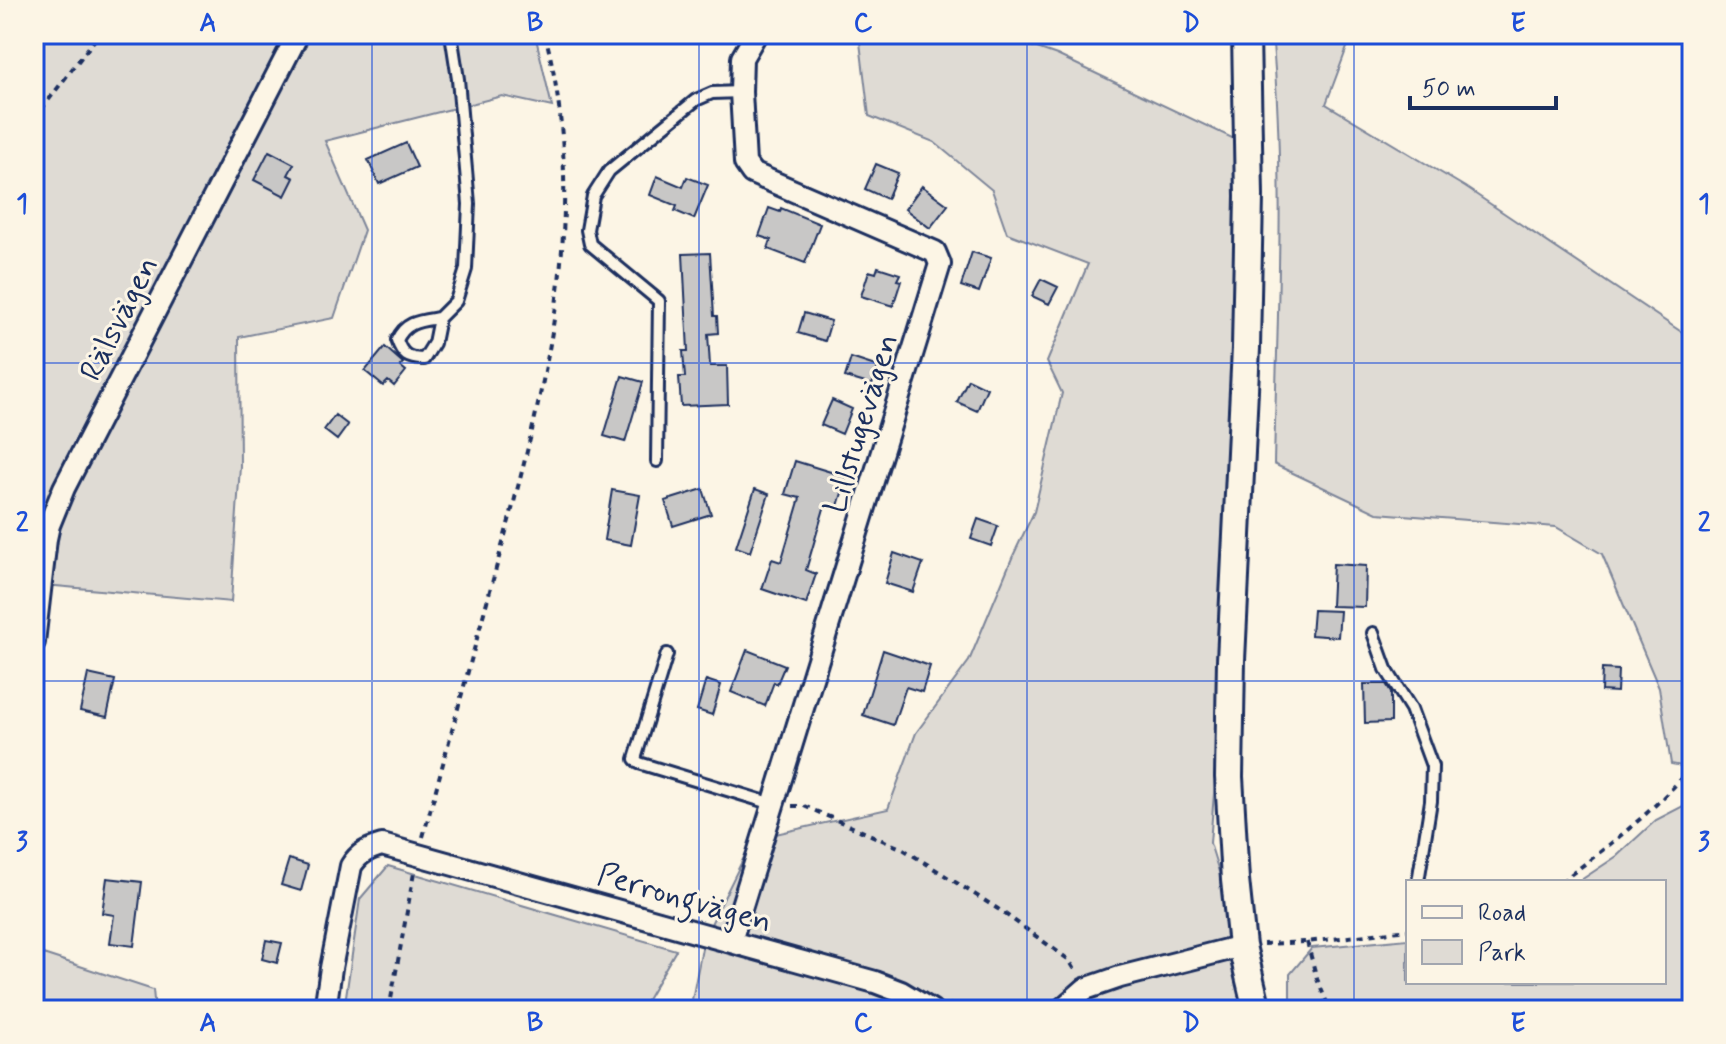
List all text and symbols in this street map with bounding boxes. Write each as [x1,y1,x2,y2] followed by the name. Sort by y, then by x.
[199,7,217,41] text: A
[527,7,543,41] text: B
[854,7,873,41] text: C
[1182,7,1200,41] text: D
[1510,7,1526,41] text: E
[1410,60,1556,110] scale bar
[1422,74,1476,105] text: 50 m
[16,188,28,222] text: 1
[1698,188,1710,222] text: 1
[70,249,169,389] street label: Rälsvägen
[815,329,909,519] street label: Lillstugevägen
[16,507,29,541] text: 2
[1698,507,1711,541] text: 2
[16,826,28,860] text: 3
[1698,826,1710,860] text: 3
[592,854,776,947] street label: Perrongvägen
[1406,880,1666,984] legend
[1478,898,1526,929] text: Road
[1478,938,1526,969] text: Park
[199,1007,217,1041] text: A
[527,1007,543,1041] text: B
[854,1007,873,1041] text: C
[1182,1007,1200,1041] text: D
[1510,1007,1526,1041] text: E

